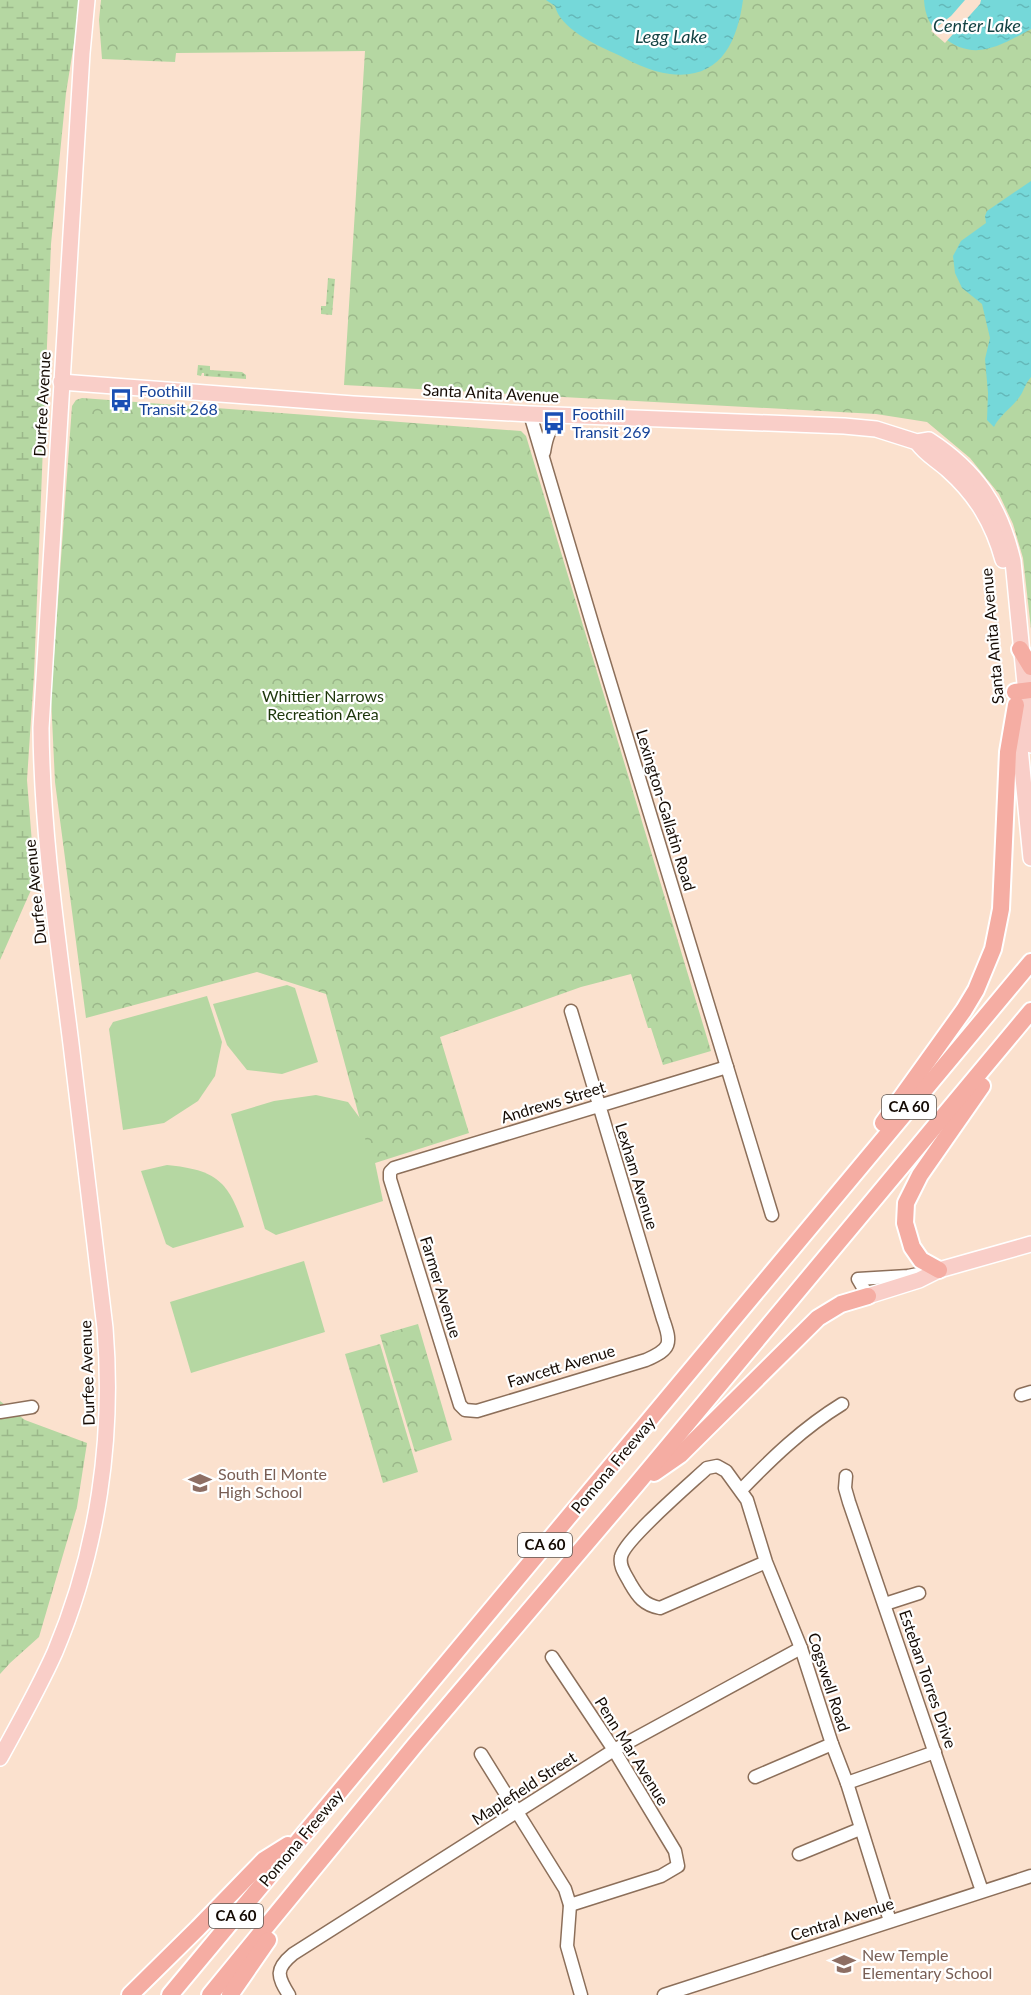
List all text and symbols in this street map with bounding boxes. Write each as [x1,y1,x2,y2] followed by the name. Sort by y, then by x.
[933,14,1021,36] water label: Center Lake
[635,25,707,47] water label: Legg Lake
[29,351,54,457] street label: Durfee Avenue
[422,379,560,406] street label: Santa Anita Avenue
[139,381,218,418] place label: Foothill Transit 268
[108,387,134,413] bus stop icon: Foothill Transit 268
[572,404,651,441] place label: Foothill Transit 269
[541,410,567,436] bus stop icon: Foothill Transit 269
[976,567,1007,705] street label: Santa Anita Avenue
[262,686,384,723] park label: Whittier Narrows Recreation Area
[633,727,700,893] street label: Lexington-Gallatin Road
[20,839,49,946] street label: Durfee Avenue
[498,1077,608,1126] street label: Andrews Street
[882,1095,936,1119] road number: CA 60
[612,1120,663,1231] street label: Lexham Avenue
[417,1234,466,1340] street label: Farmer Avenue
[75,1320,98,1426] street label: Durfee Avenue
[505,1340,617,1391] street label: Fawcett Avenue
[567,1412,659,1517] street label: Pomona Freeway
[218,1464,327,1501] place label: South El Monte High School
[187,1470,213,1496] school or university icon: South El Monte High School
[518,1533,572,1557] road number: CA 60
[896,1607,961,1751] street label: Esteban Torres Drive
[805,1630,854,1734] street label: Cogswell Road
[591,1693,673,1808] street label: Penn Mar Avenue
[468,1747,580,1828] street label: Maplefield Street
[255,1785,347,1890] street label: Pomona Freeway
[788,1893,896,1944] street label: Central Avenue
[209,1904,263,1928] road number: CA 60
[862,1945,992,1982] place label: New Temple Elementary School
[831,1951,857,1977] school or university icon: New Temple Elementary School

